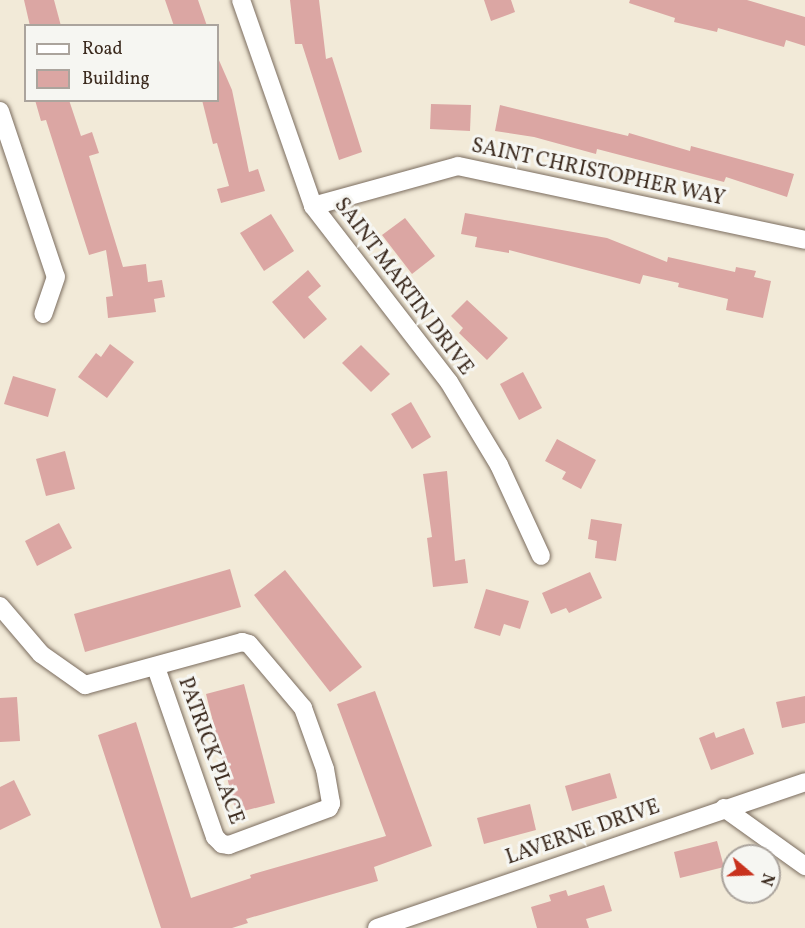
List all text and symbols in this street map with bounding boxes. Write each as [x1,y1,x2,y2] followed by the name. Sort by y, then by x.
[24,24,219,102] legend
[82,37,123,62] text: Road
[82,67,150,92] text: Building
[468,134,728,212] street label: SAINT CHRISTOPHER WAY
[328,193,478,381] street label: SAINT MARTIN DRIVE
[172,674,248,828] street label: PATRICK PLACE
[503,795,663,871] street label: LAVERNE DRIVE
[721,844,781,904] north arrow
[754,870,778,888] text: N

